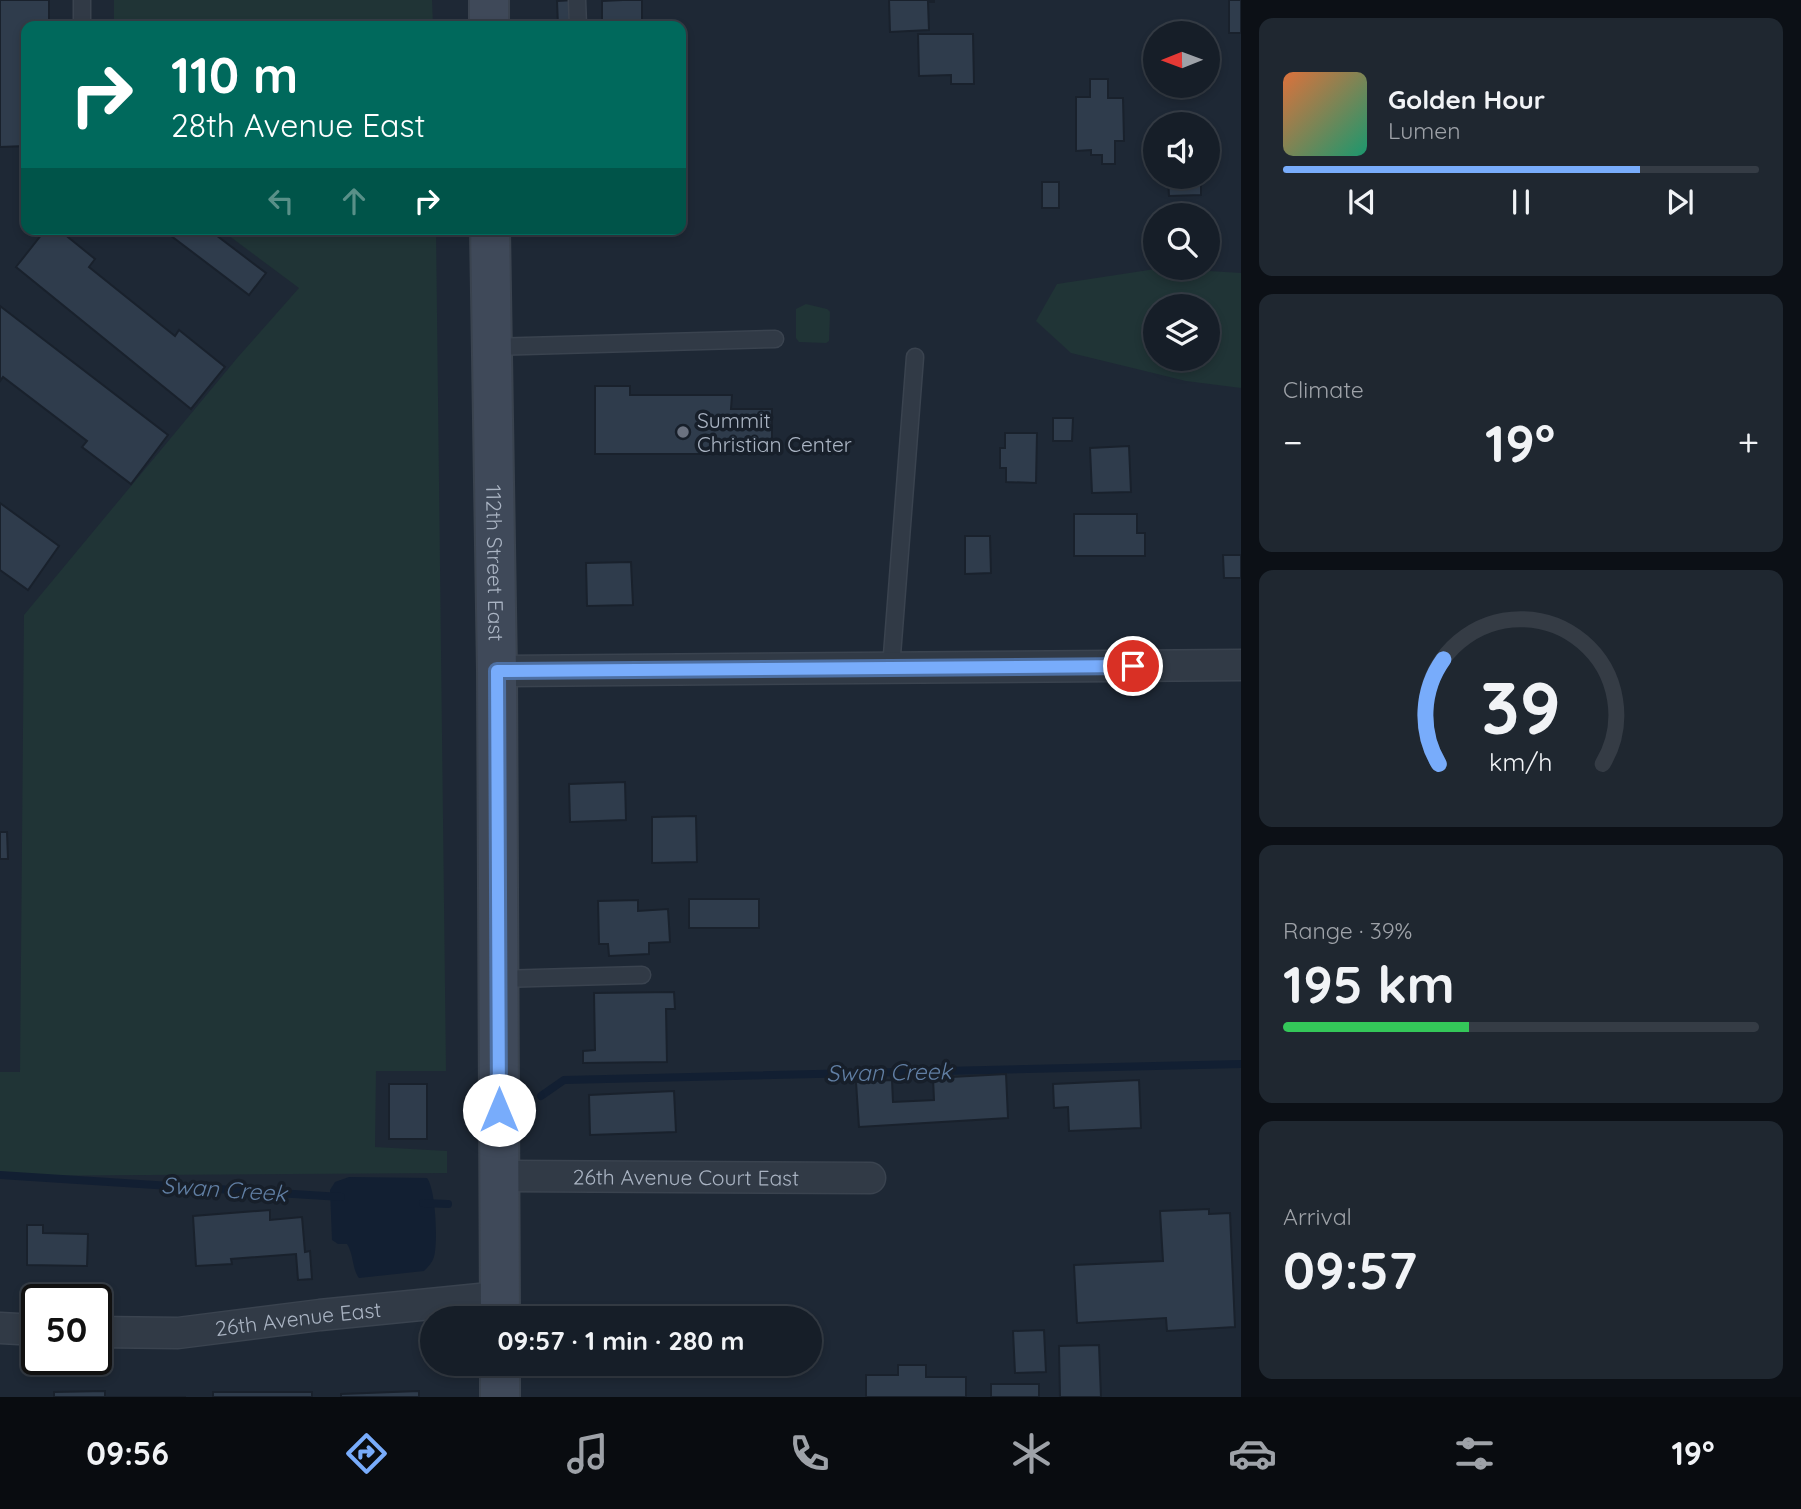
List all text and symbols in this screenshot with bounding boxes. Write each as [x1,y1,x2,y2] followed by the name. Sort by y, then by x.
[1143,21,1220,98] north arrow
[1143,21,1220,371] map controls
[171,44,298,105] text: 110 m
[56,49,147,140] icon: right
[1388,83,1545,116] text: Golden Hour
[171,105,425,145] text: 28th Avenue East
[1143,112,1220,189] button: sound
[1388,116,1461,145] text: Lumen
[262,182,300,220] icon: left
[335,182,373,220] icon: ahead
[408,182,446,220] icon: right
[1343,183,1381,221] icon: previous
[1502,183,1540,221] icon: pause
[1661,183,1699,221] icon: next
[1143,203,1220,280] button: search
[1143,294,1220,371] button: layers
[1283,375,1364,404] text: Climate
[697,407,852,457] place label: Summit Christian Center
[1485,410,1555,475] text: 19°
[1283,418,1303,466] text: −
[1738,418,1759,466] text: +
[675,424,691,440] marker: Summit Christian Center
[481,484,510,642] street label: 112th Street East
[1103,636,1163,696] pin
[1114,647,1152,685] icon: arrive
[1481,662,1561,753] text: 39
[1489,746,1553,777] text: km/h
[1283,916,1412,945] text: Range · 39%
[1283,951,1455,1016] text: 195 km
[826,1056,954,1088] water label: Swan Creek
[462,1073,536,1147] position arrow
[573,1163,799,1191] street label: 26th Avenue Court East
[160,1170,289,1208] water label: Swan Creek
[1283,1202,1352,1231] text: Arrival
[1283,1237,1417,1302] text: 09:57
[21,1284,112,1375] speed limit sign: 50
[214,1296,382,1341] street label: 26th Avenue East
[497,1324,745,1357] text: 09:57 · 1 min · 280 m
[342,1429,391,1478] icon: directions
[563,1429,612,1478] icon: music
[785,1429,834,1478] icon: phone
[1007,1429,1056,1478] icon: climate
[1228,1429,1277,1478] icon: car
[1450,1429,1499,1478] icon: filters
[86,1433,169,1473] text: 09:56
[1671,1433,1715,1473] text: 19°

